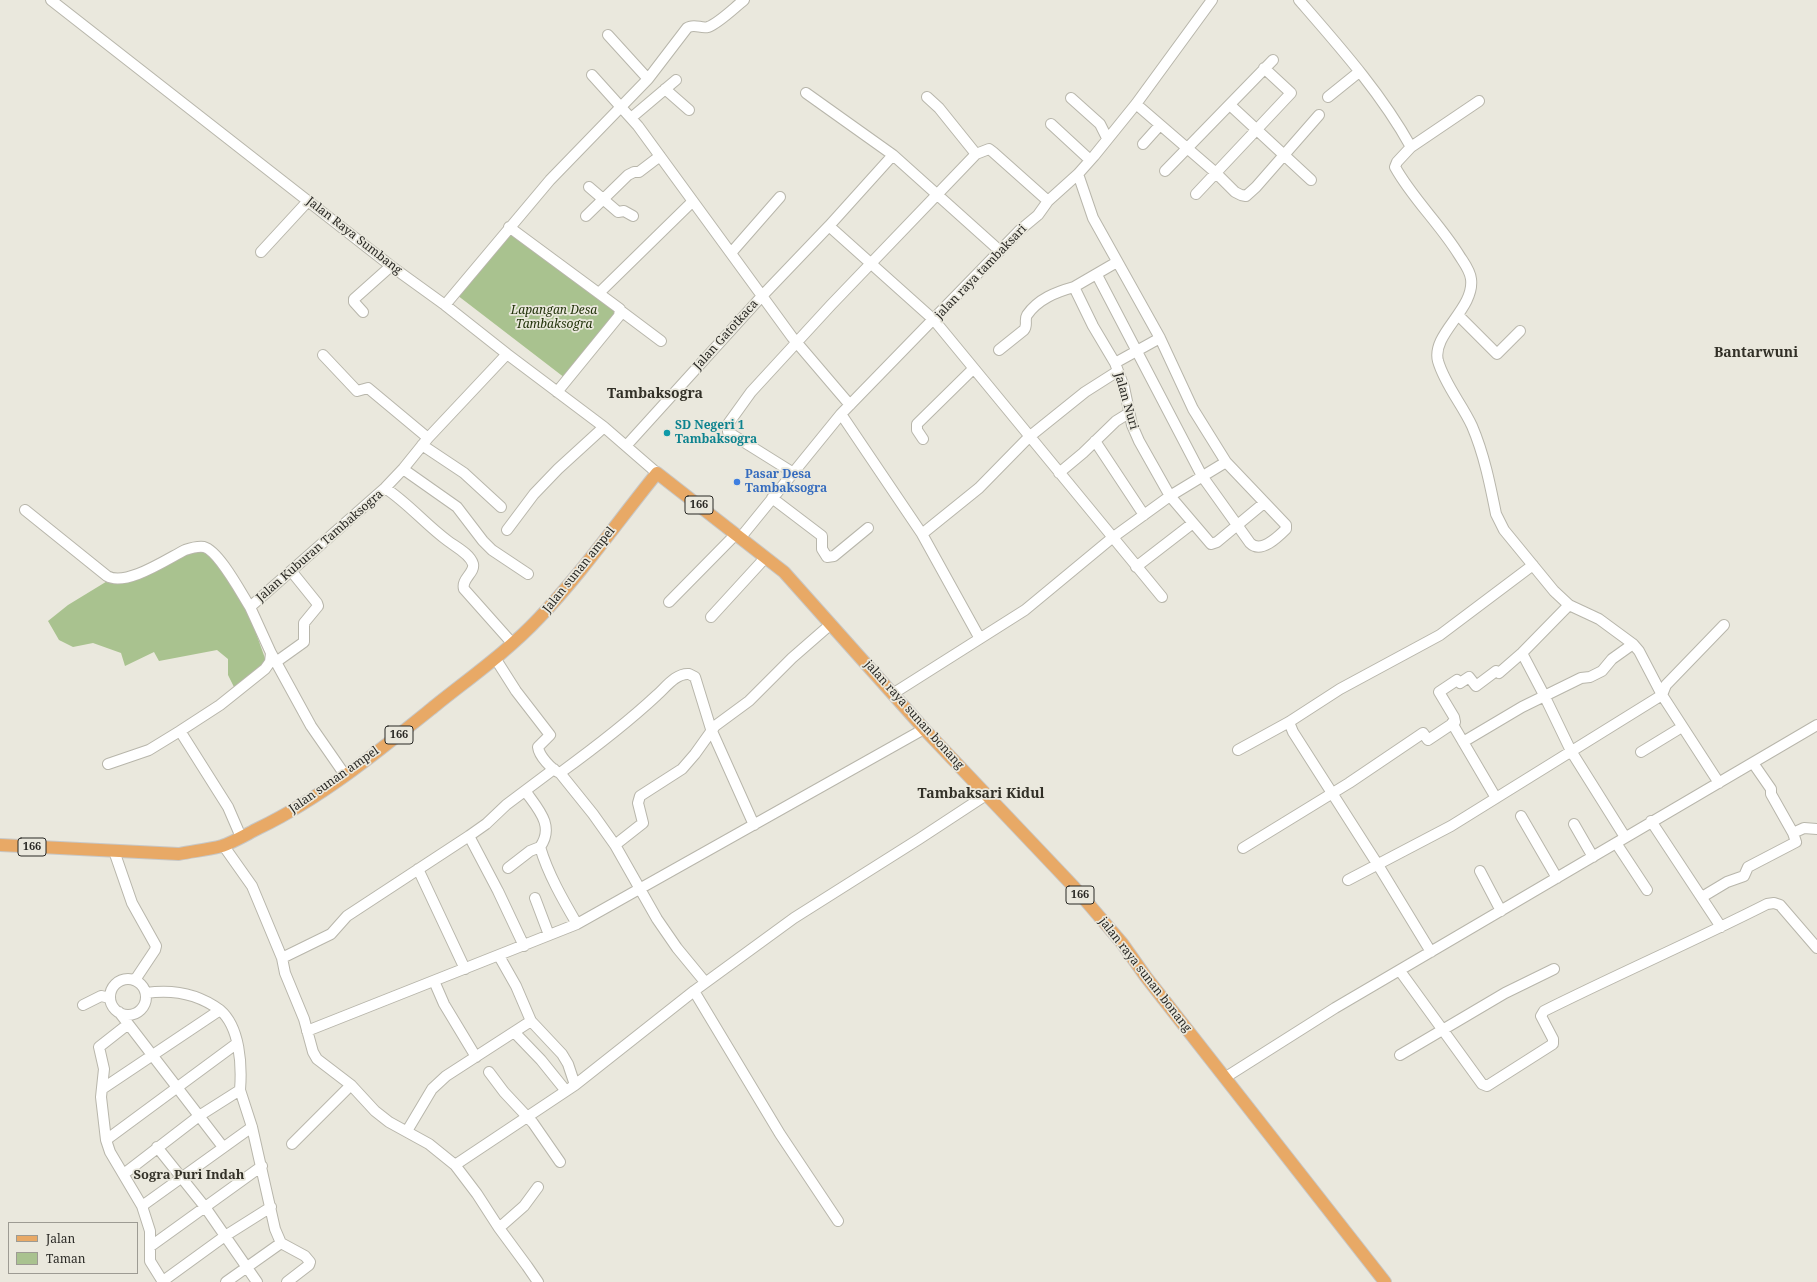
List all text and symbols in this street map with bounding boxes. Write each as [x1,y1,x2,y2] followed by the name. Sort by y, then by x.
[303,194,405,278] street label: Jalan Raya Sumbang
[932,222,1030,322] street label: jalan raya tambaksari
[691,297,761,373] street label: Jalan Gatotkaca
[511,304,597,332] park label: Lapangan Desa Tambaksogra
[1714,345,1798,361] district label: Bantarwuni
[1111,371,1141,431] street label: Jalan Nuri
[607,386,703,402] district label: Tambaksogra
[675,419,757,447] place label: SD Negeri 1 Tambaksogra
[662,428,672,438] marker: SD Negeri 1 Tambaksogra
[745,468,827,496] place label: Pasar Desa Tambaksogra
[732,477,742,487] marker: Pasar Desa Tambaksogra
[254,487,386,605] street label: Jalan Kuburan Tambaksogra
[685,496,713,514] road number: 166
[540,524,618,616] street label: Jalan sunan ampel
[861,658,967,772] street label: jalan raya sunan bonang
[385,726,413,744] road number: 166
[286,744,382,816] street label: Jalan sunan ampel
[918,786,1044,802] district label: Tambaksari Kidul
[18,838,46,856] road number: 166
[1066,886,1094,904] road number: 166
[1096,915,1194,1035] street label: jalan raya sunan bonang
[133,1167,245,1183] district label: Sogra Puri Indah
[8,1222,138,1274] legend
[46,1230,75,1247] text: Jalan
[46,1250,86,1267] text: Taman

